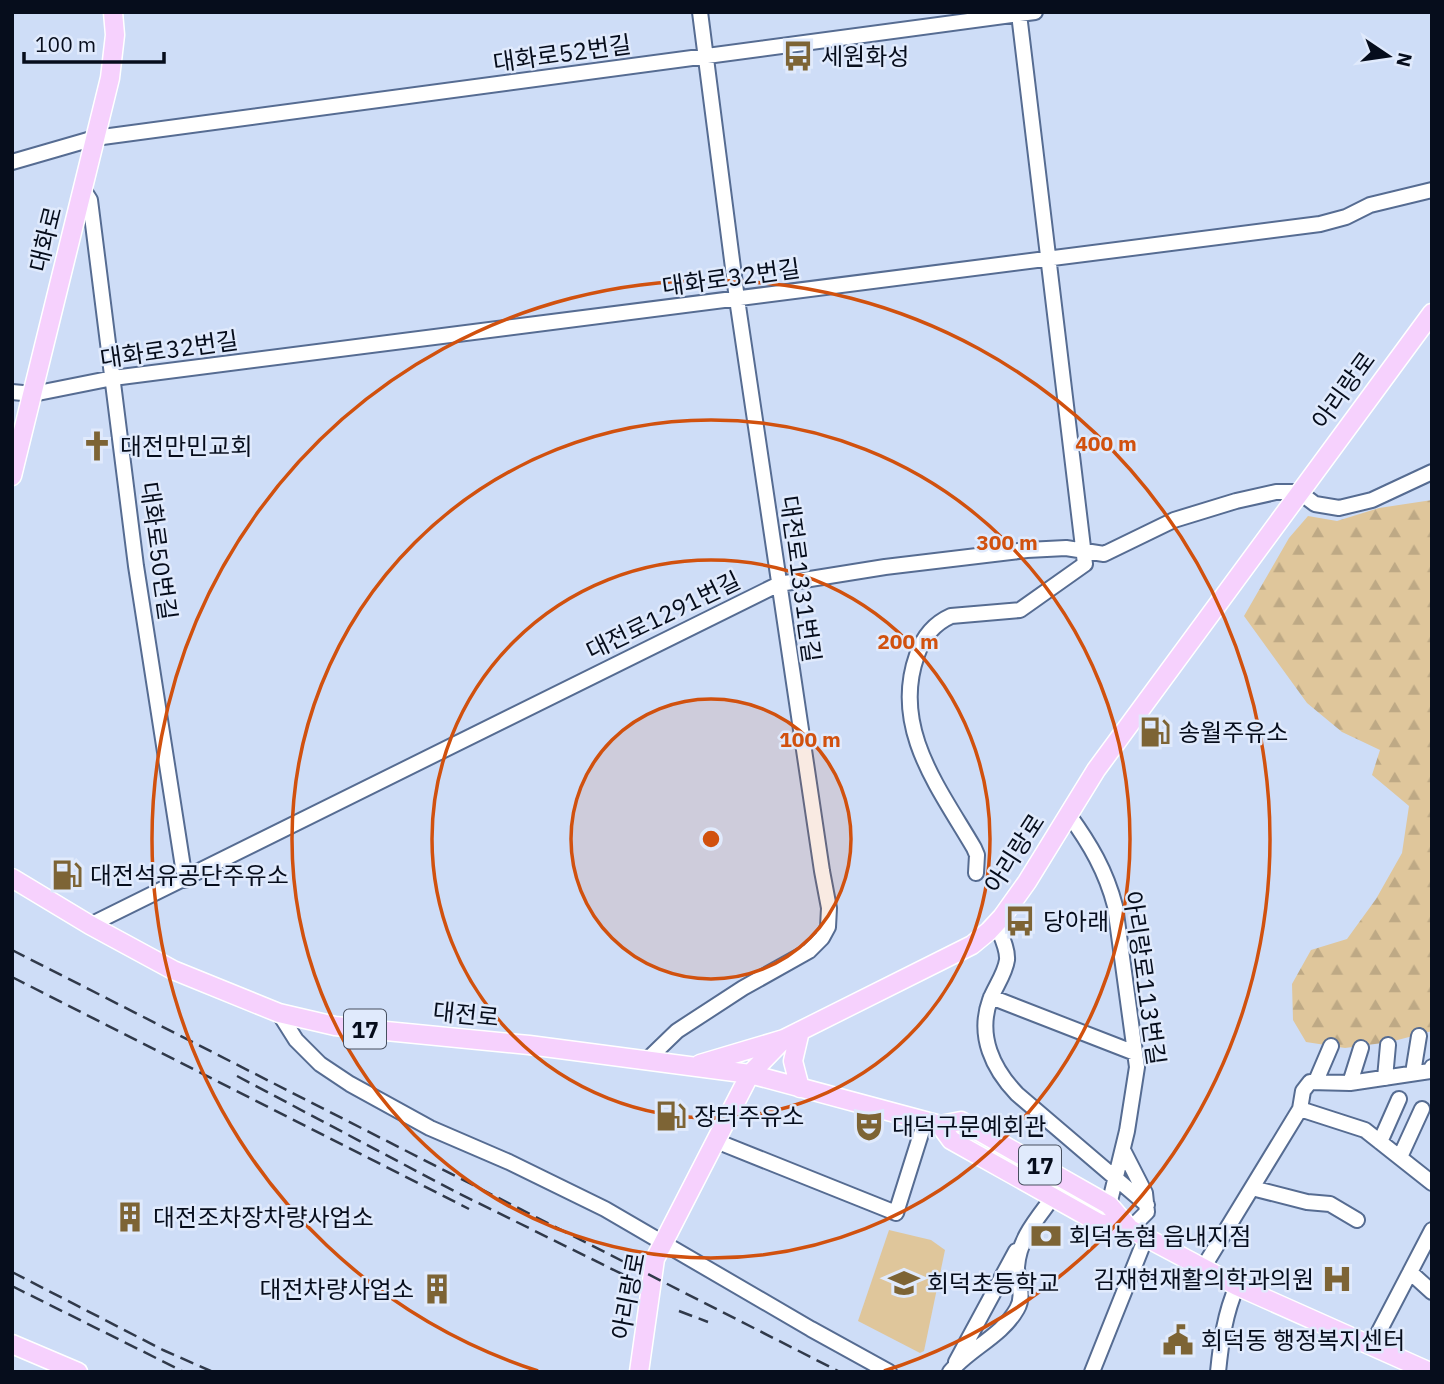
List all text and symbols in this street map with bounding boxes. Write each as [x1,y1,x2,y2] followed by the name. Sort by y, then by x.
[24,21,164,65] scale bar
[1353,21,1423,91] north arrow
[491,27,633,79] street label: 대화로52번길
[35,30,96,58] text: 100 m
[781,39,815,73] bus stop icon: 세원화성
[821,40,909,72] place label: 세원화성
[1391,50,1418,69] text: N
[21,203,69,275] street label: 대화로
[660,251,802,303] street label: 대화로32번길
[98,323,240,375] street label: 대화로32번길
[1304,345,1382,435] street label: 아리랑로
[80,429,114,463] church icon: 대전만민교회
[1075,429,1137,457] text: 400 m
[120,430,252,462] place label: 대전만민교회
[133,480,185,622] street label: 대화로50번길
[773,494,829,664] street label: 대전로1331번길
[976,528,1038,556] text: 300 m
[580,564,746,666] street label: 대전로1291번길
[877,627,939,655] text: 200 m
[1138,715,1172,749] fuel station icon: 송월주유소
[1178,716,1288,748] place label: 송월주유소
[779,725,841,753] text: 100 m
[977,807,1051,899] street label: 아리랑로
[699,827,723,851] centre of rings
[50,858,84,892] fuel station icon: 대전석유공단주유소
[90,859,289,891] place label: 대전석유공단주유소
[1117,889,1173,1067] street label: 아리랑로113번길
[1003,904,1037,938] bus stop icon: 당아래
[1043,905,1109,937] place label: 당아래
[431,995,501,1033] street label: 대전로
[344,1010,386,1048] road number: 17
[654,1099,688,1133] fuel station icon: 장터주유소
[694,1100,804,1132] place label: 장터주유소
[852,1109,886,1143] theatre icon: 대덕구문예회관
[892,1110,1047,1142] place label: 대덕구문예회관
[1019,1146,1061,1184] road number: 17
[113,1200,147,1234] building icon: 대전조차장차량사업소
[153,1201,374,1233] place label: 대전조차장차량사업소
[1029,1219,1063,1253] bank icon: 회덕농협 읍내지점
[1069,1220,1251,1252] place label: 회덕농협 읍내지점
[604,1250,652,1342] street label: 아리랑로
[1320,1262,1354,1296] hospital icon: 김재현재활의학과의원
[1093,1263,1314,1295] place label: 김재현재활의학과의원
[887,1266,921,1300] school or university icon: 회덕초등학교
[927,1267,1059,1299] place label: 회덕초등학교
[420,1272,454,1306] building icon: 대전차량사업소
[259,1273,414,1305] place label: 대전차량사업소
[1161,1323,1195,1357] public building icon: 회덕동 행정복지센터
[1201,1324,1405,1356] place label: 회덕동 행정복지센터

